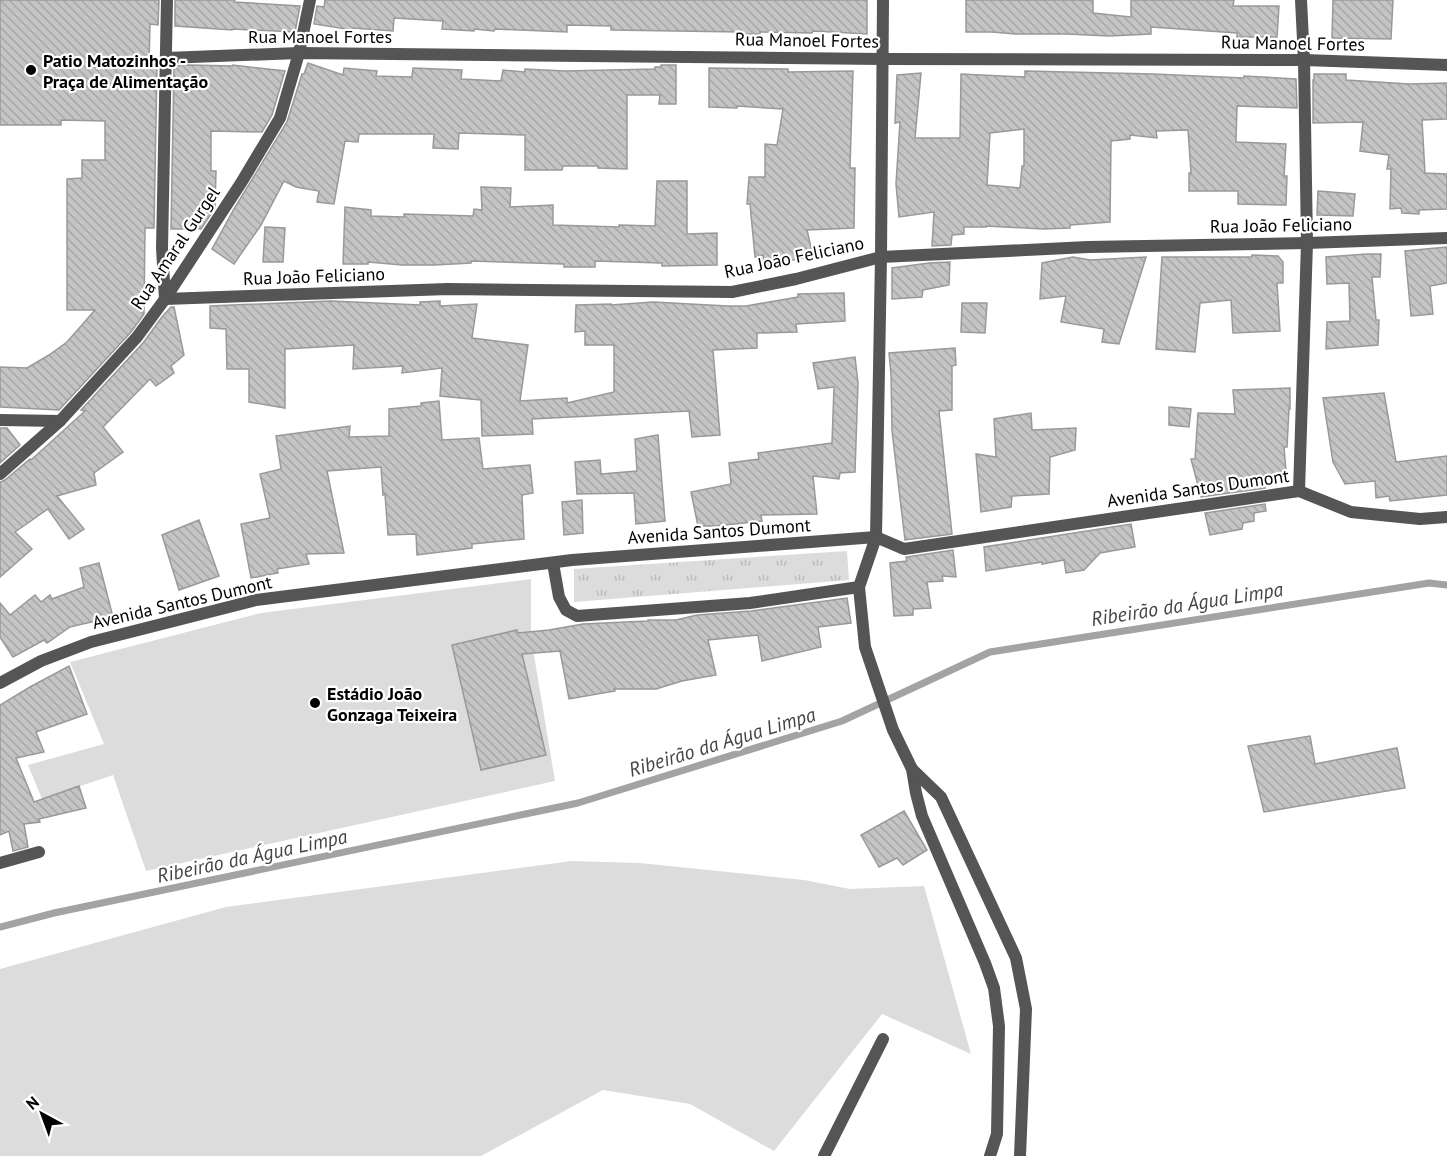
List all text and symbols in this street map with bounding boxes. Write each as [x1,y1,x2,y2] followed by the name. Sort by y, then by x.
[248,25,392,48] street label: Rua Manoel Fortes
[735,27,879,53] street label: Rua Manoel Fortes
[1221,30,1365,56] street label: Rua Manoel Fortes
[43,49,208,93] place label: Patio Matozinhos - Praça de Alimentação
[24,63,38,77] marker: Patio Matozinhos - Praça de Alimentação
[125,181,225,314] street label: Rua Amaral Gurgel
[1210,212,1352,238] street label: Rua João Feliciano
[722,231,866,283] street label: Rua João Feliciano
[243,262,385,290] street label: Rua João Feliciano
[1106,464,1290,512] street label: Avenida Santos Dumont
[627,513,811,549] street label: Avenida Santos Dumont
[90,570,274,634] street label: Avenida Santos Dumont
[1089,576,1285,632] water label: Ribeirão da Água Limpa
[327,682,457,726] place label: Estádio João Gonzaga Teixeira
[308,696,322,710] marker: Estádio João Gonzaga Teixeira
[625,701,819,783] water label: Ribeirão da Água Limpa
[154,823,350,889] water label: Ribeirão da Água Limpa
[12,1084,72,1144] north arrow
[22,1092,43,1114] text: N

